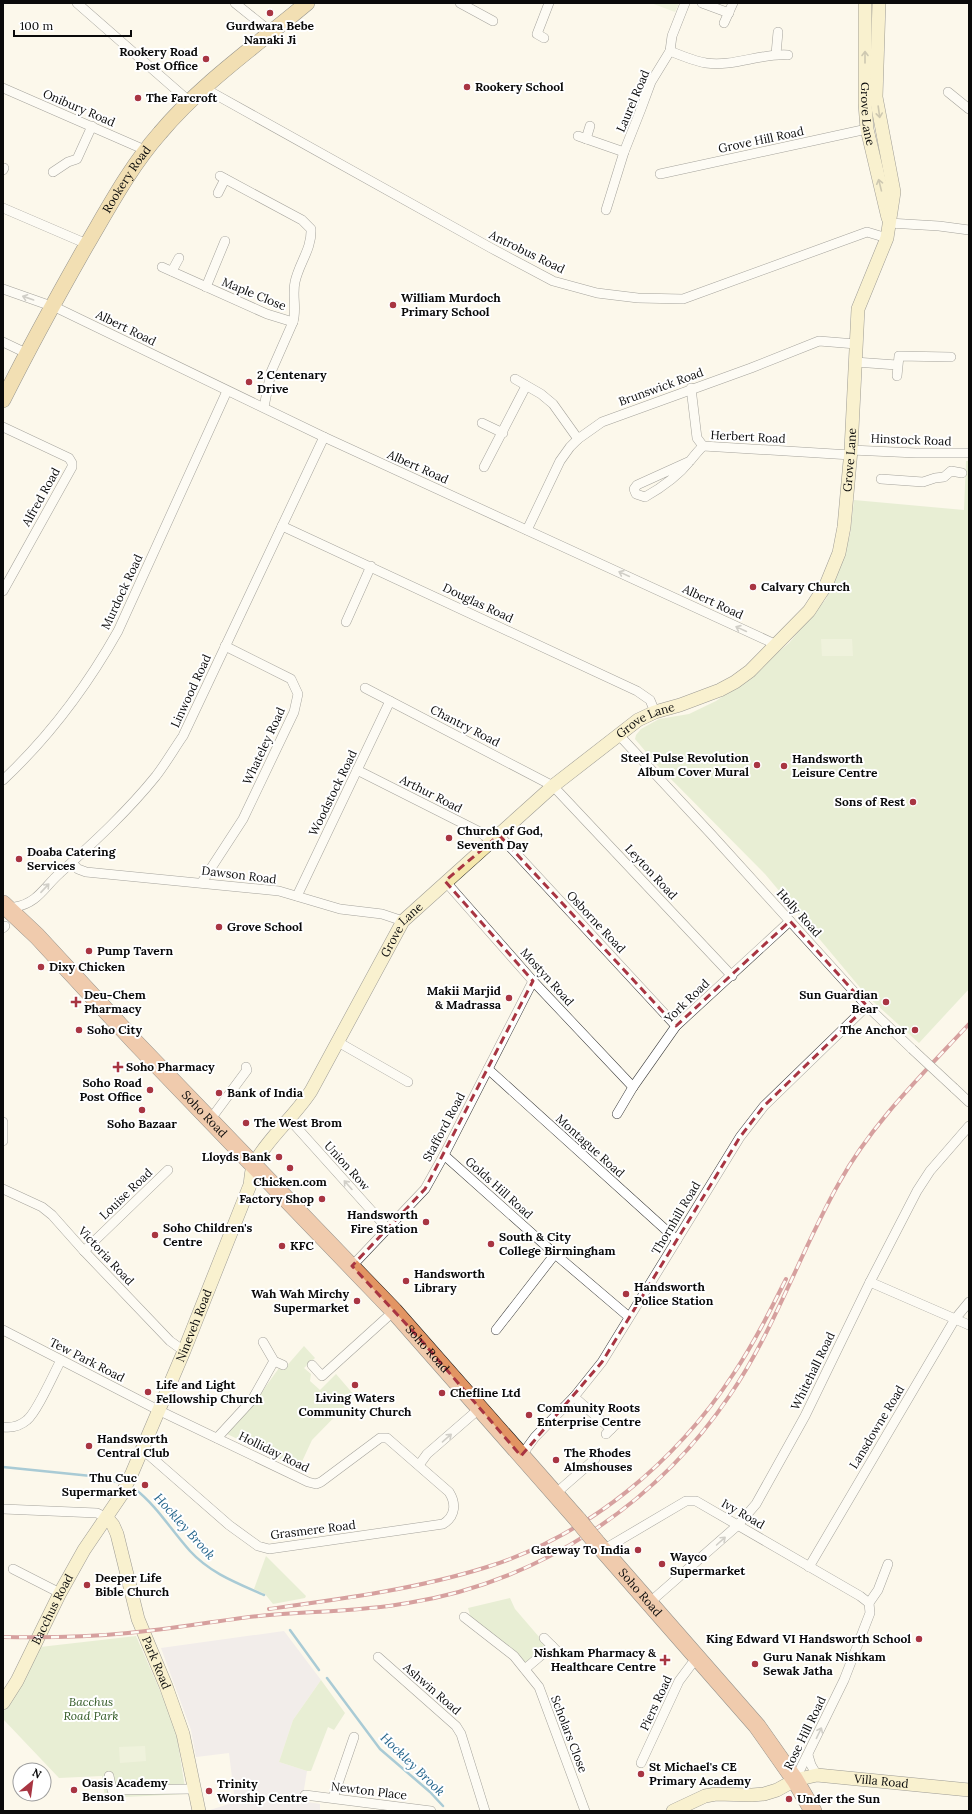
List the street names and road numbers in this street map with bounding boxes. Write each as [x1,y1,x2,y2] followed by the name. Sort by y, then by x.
[613,67,652,134] street label: Laurel Road
[858,82,879,148] street label: Grove Lane
[41,86,118,130] street label: Onibury Road
[717,123,805,156] street label: Grove Hill Road
[99,143,154,215] street label: Rookery Road
[486,226,567,276] street label: Antrobus Road
[220,274,289,313] street label: Maple Close
[93,306,159,349] street label: Albert Road
[616,364,705,409] street label: Brunswick Road
[710,427,786,446] street label: Herbert Road
[839,427,859,493] street label: Grove Lane
[870,431,952,448] street label: Hinstock Road
[384,446,451,487] street label: Albert Road
[18,465,63,530] street label: Alfred Road
[98,552,146,632] street label: Murdock Road
[441,580,516,625] street label: Douglas Road
[680,581,746,622] street label: Albert Road
[167,652,214,730] street label: Linwood Road
[613,699,676,741] street label: Grove Lane
[428,702,503,750] street label: Chantry Road
[239,705,288,787] street label: Whateley Road
[305,747,360,838] street label: Woodstock Road
[397,771,465,816] street label: Arthur Road
[622,841,681,902] street label: Leyton Road
[201,862,277,887] street label: Dawson Road
[774,885,825,940] street label: Holly Road
[564,888,629,956] street label: Osborne Road
[377,899,426,960] street label: Grove Lane
[517,945,577,1009] street label: Mostyn Road
[660,976,712,1026] street label: York Road
[179,1087,231,1140] street label: Soho Road
[419,1090,468,1164] street label: Stafford Road
[553,1111,628,1180] street label: Montague Road
[321,1138,374,1194] street label: Union Row
[463,1153,536,1222] street label: Golds Hill Road
[96,1165,155,1223] street label: Louise Road
[648,1179,703,1257] street label: Thornhill Road
[75,1222,137,1288] street label: Victoria Road
[172,1287,215,1364] street label: Nineveh Road
[403,1321,453,1376] street label: Soho Road
[787,1329,838,1412] street label: Whitehall Road
[47,1334,127,1385] street label: Tew Park Road
[846,1382,907,1471] street label: Lansdowne Road
[237,1428,312,1475] street label: Holliday Road
[719,1495,767,1532] street label: Ivy Road
[269,1517,356,1542] street label: Grasmere Road
[615,1565,666,1619] street label: Soho Road
[28,1571,76,1647] street label: Bacchus Road
[139,1634,174,1691] street label: Park Road
[400,1659,464,1718] street label: Ashwin Road
[636,1673,675,1733] street label: Piers Road
[548,1693,591,1775] street label: Scholars Close
[780,1694,829,1772] street label: Rose Hill Road
[852,1771,909,1791] street label: Villa Road
[330,1778,409,1803] street label: Newton Place

